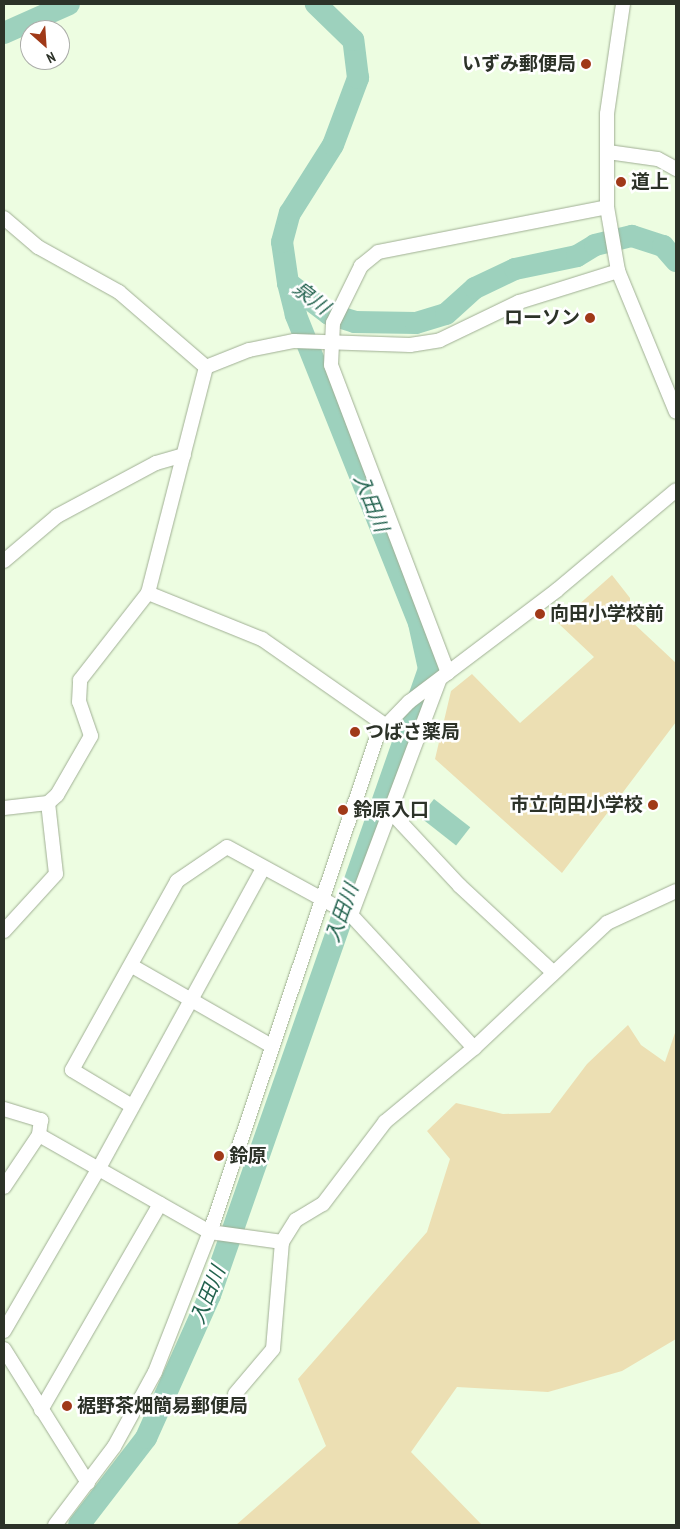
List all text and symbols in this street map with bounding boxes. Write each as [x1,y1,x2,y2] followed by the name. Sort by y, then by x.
[20,20,70,70] north arrow
[44,48,58,67] text: N
[462,53,576,75] place label: いずみ郵便局
[580,58,592,70] marker: いずみ郵便局
[631,171,669,193] place label: 道上
[615,176,627,188] marker: 道上
[288,276,334,320] water label: 泉川
[504,307,580,329] place label: ローソン
[584,312,596,324] marker: ローソン
[349,471,393,535] water label: 入田川
[550,603,664,625] place label: 向田小学校前
[534,608,546,620] marker: 向田小学校前
[365,721,460,743] place label: つばさ薬局
[349,726,361,738] marker: つばさ薬局
[510,794,643,816] place label: 市立向田小学校
[353,799,429,821] place label: 鈴原入口
[647,799,659,811] marker: 市立向田小学校
[337,804,349,816] marker: 鈴原入口
[320,881,364,945] water label: 入田川
[229,1145,267,1167] place label: 鈴原
[213,1150,225,1162] marker: 鈴原
[186,1263,230,1327] water label: 入田川
[77,1395,248,1417] place label: 裾野茶畑簡易郵便局
[61,1400,73,1412] marker: 裾野茶畑簡易郵便局

